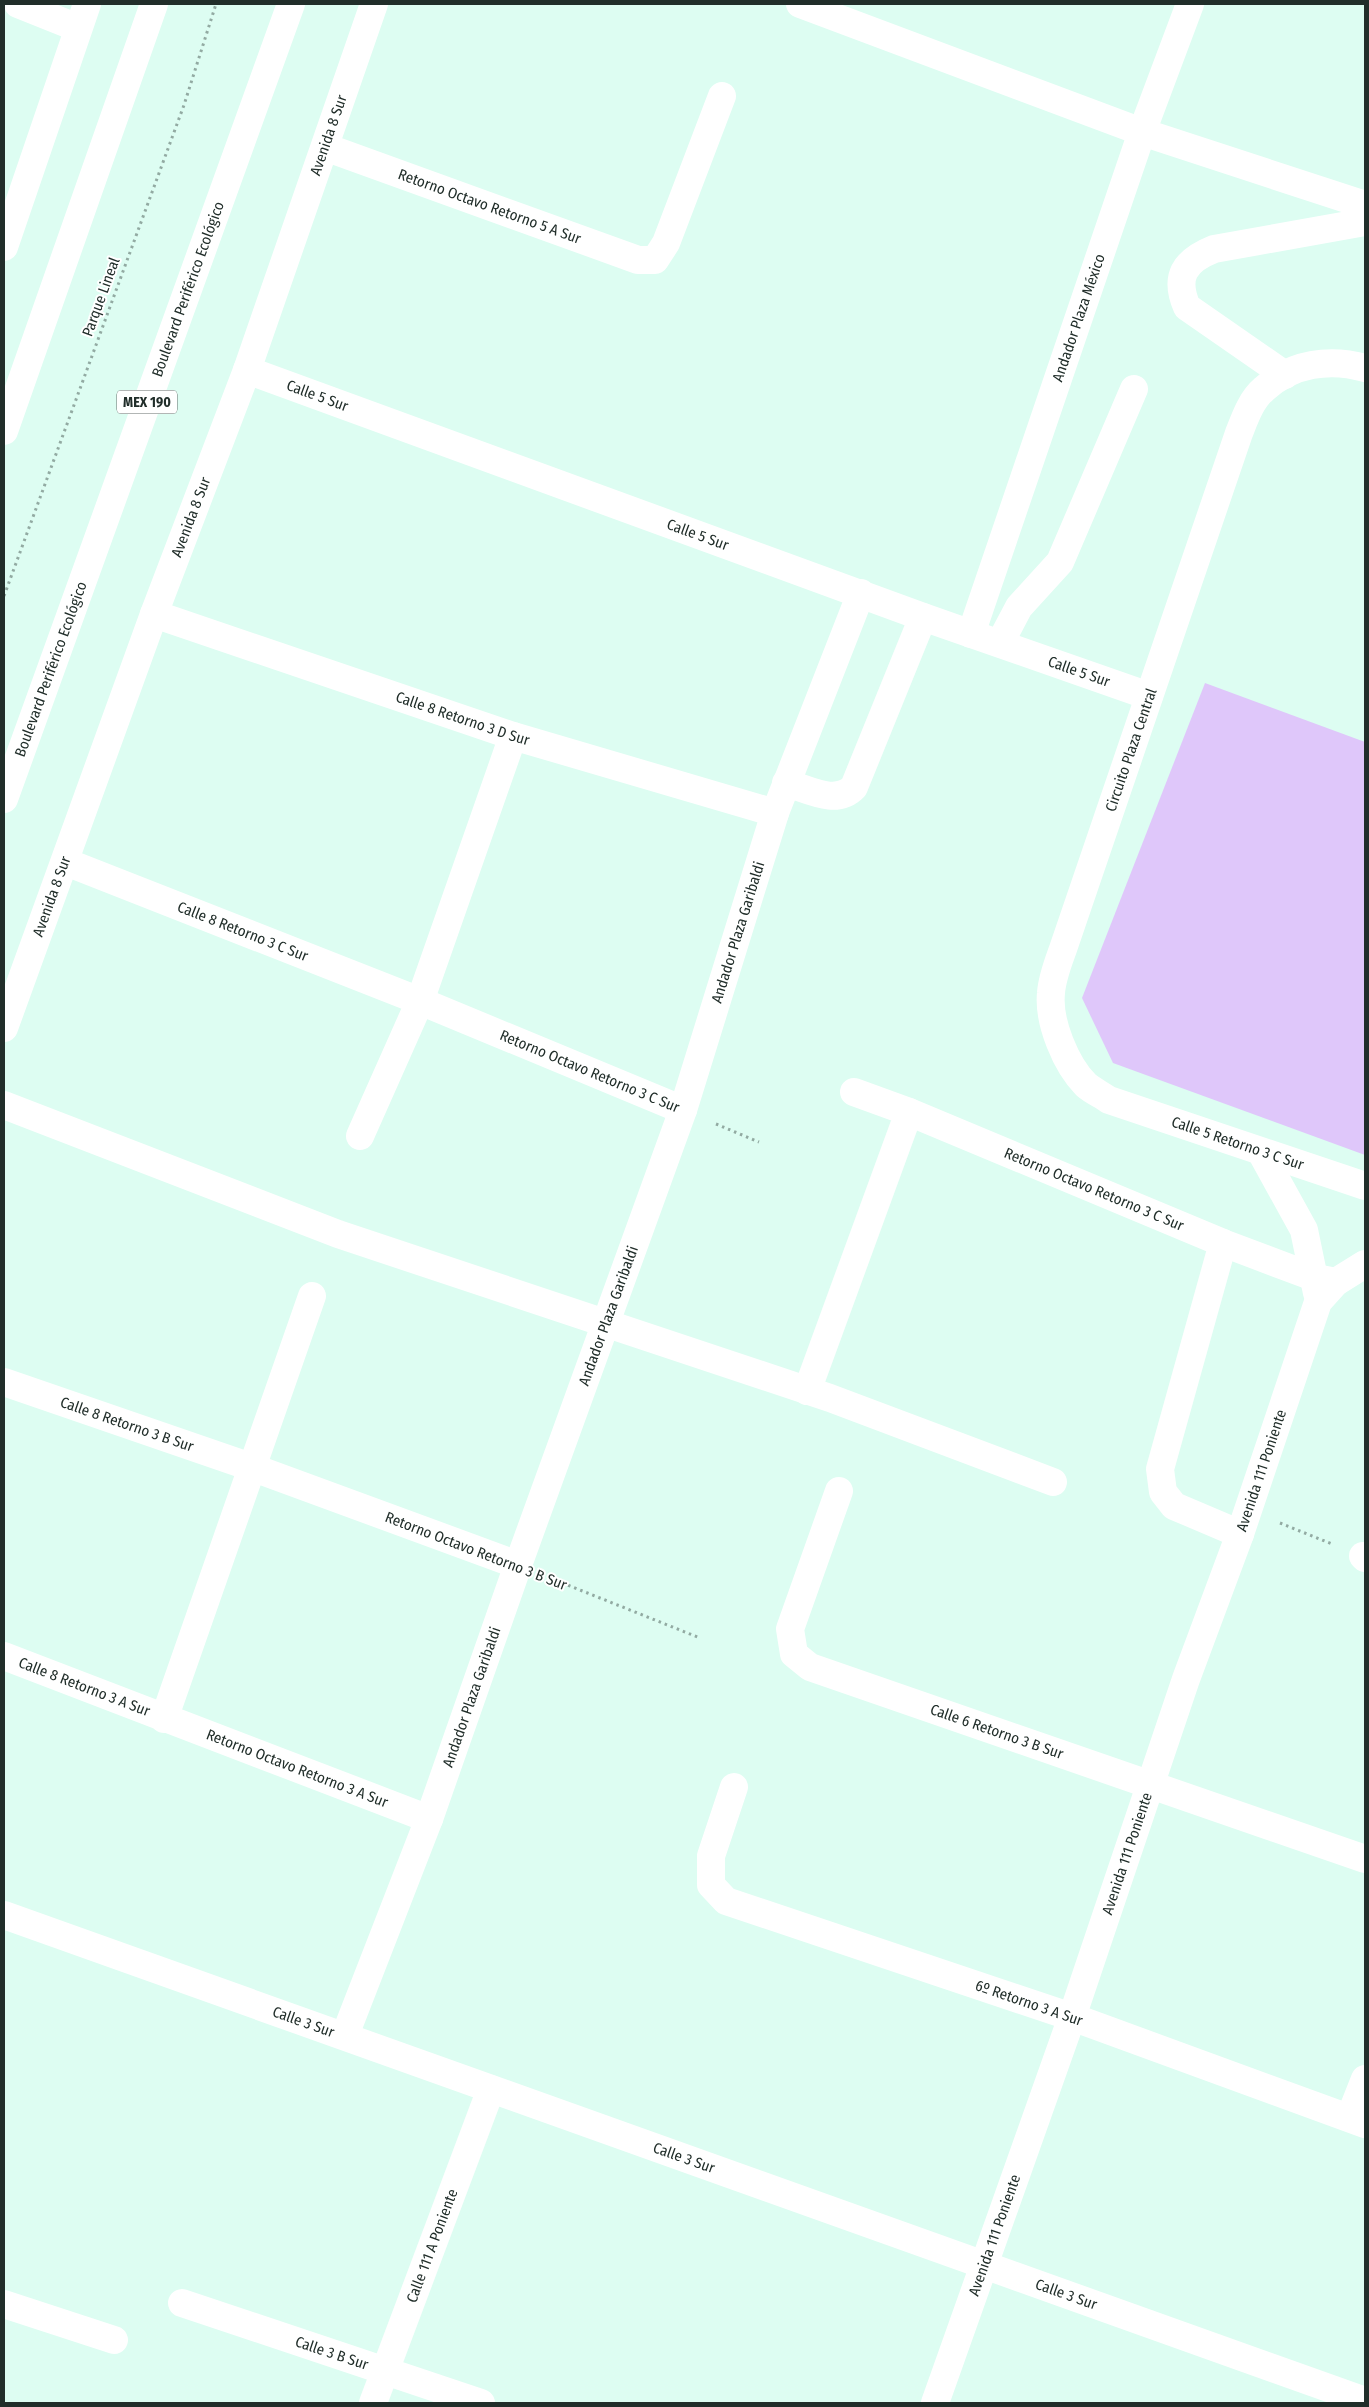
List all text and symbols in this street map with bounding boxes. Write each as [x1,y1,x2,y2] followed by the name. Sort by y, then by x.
[306,92,351,178] street label: Avenida 8 Sur
[396,165,584,248] street label: Retorno Octavo Retorno 5 A Sur
[148,199,228,379] street label: Boulevard Periférico Ecológico
[1049,251,1109,384] street label: Andador Plaza México
[78,255,124,339] street label: Parque Lineal
[284,376,352,416] street label: Calle 5 Sur
[117,391,177,414] road number: MEX 190
[168,474,215,560] street label: Avenida 8 Sur
[664,515,732,555] street label: Calle 5 Sur
[11,579,91,759] street label: Boulevard Periférico Ecológico
[1046,652,1113,691] street label: Calle 5 Sur
[1101,686,1161,814] street label: Circuito Plaza Central
[393,688,533,750] street label: Calle 8 Retorno 3 D Sur
[29,853,75,939] street label: Avenida 8 Sur
[708,859,768,1005] street label: Andador Plaza Garibaldi
[175,898,312,966] street label: Calle 8 Retorno 3 C Sur
[497,1026,683,1117] street label: Retorno Octavo Retorno 3 C Sur
[1169,1113,1307,1174] street label: Calle 5 Retorno 3 C Sur
[1002,1144,1187,1235] street label: Retorno Octavo Retorno 3 C Sur
[575,1243,642,1388] street label: Andador Plaza Garibaldi
[58,1393,197,1456] street label: Calle 8 Retorno 3 B Sur
[1232,1407,1290,1534] street label: Avenida 111 Poniente
[383,1508,570,1594] street label: Retorno Octavo Retorno 3 B Sur
[439,1625,505,1770] street label: Andador Plaza Garibaldi
[16,1653,153,1720] street label: Calle 8 Retorno 3 A Sur
[928,1700,1066,1763] street label: Calle 6 Retorno 3 B Sur
[204,1725,391,1812] street label: Retorno Octavo Retorno 3 A Sur
[1098,1790,1156,1917] street label: Avenida 111 Poniente
[973,1976,1086,2030] street label: 6º Retorno 3 A Sur
[270,2003,338,2041] street label: Calle 3 Sur
[651,2139,718,2177] street label: Calle 3 Sur
[965,2172,1024,2298] street label: Avenida 111 Poniente
[403,2186,462,2305] street label: Calle 111 A Poniente
[1033,2275,1100,2314] street label: Calle 3 Sur
[293,2333,371,2374] street label: Calle 3 B Sur

